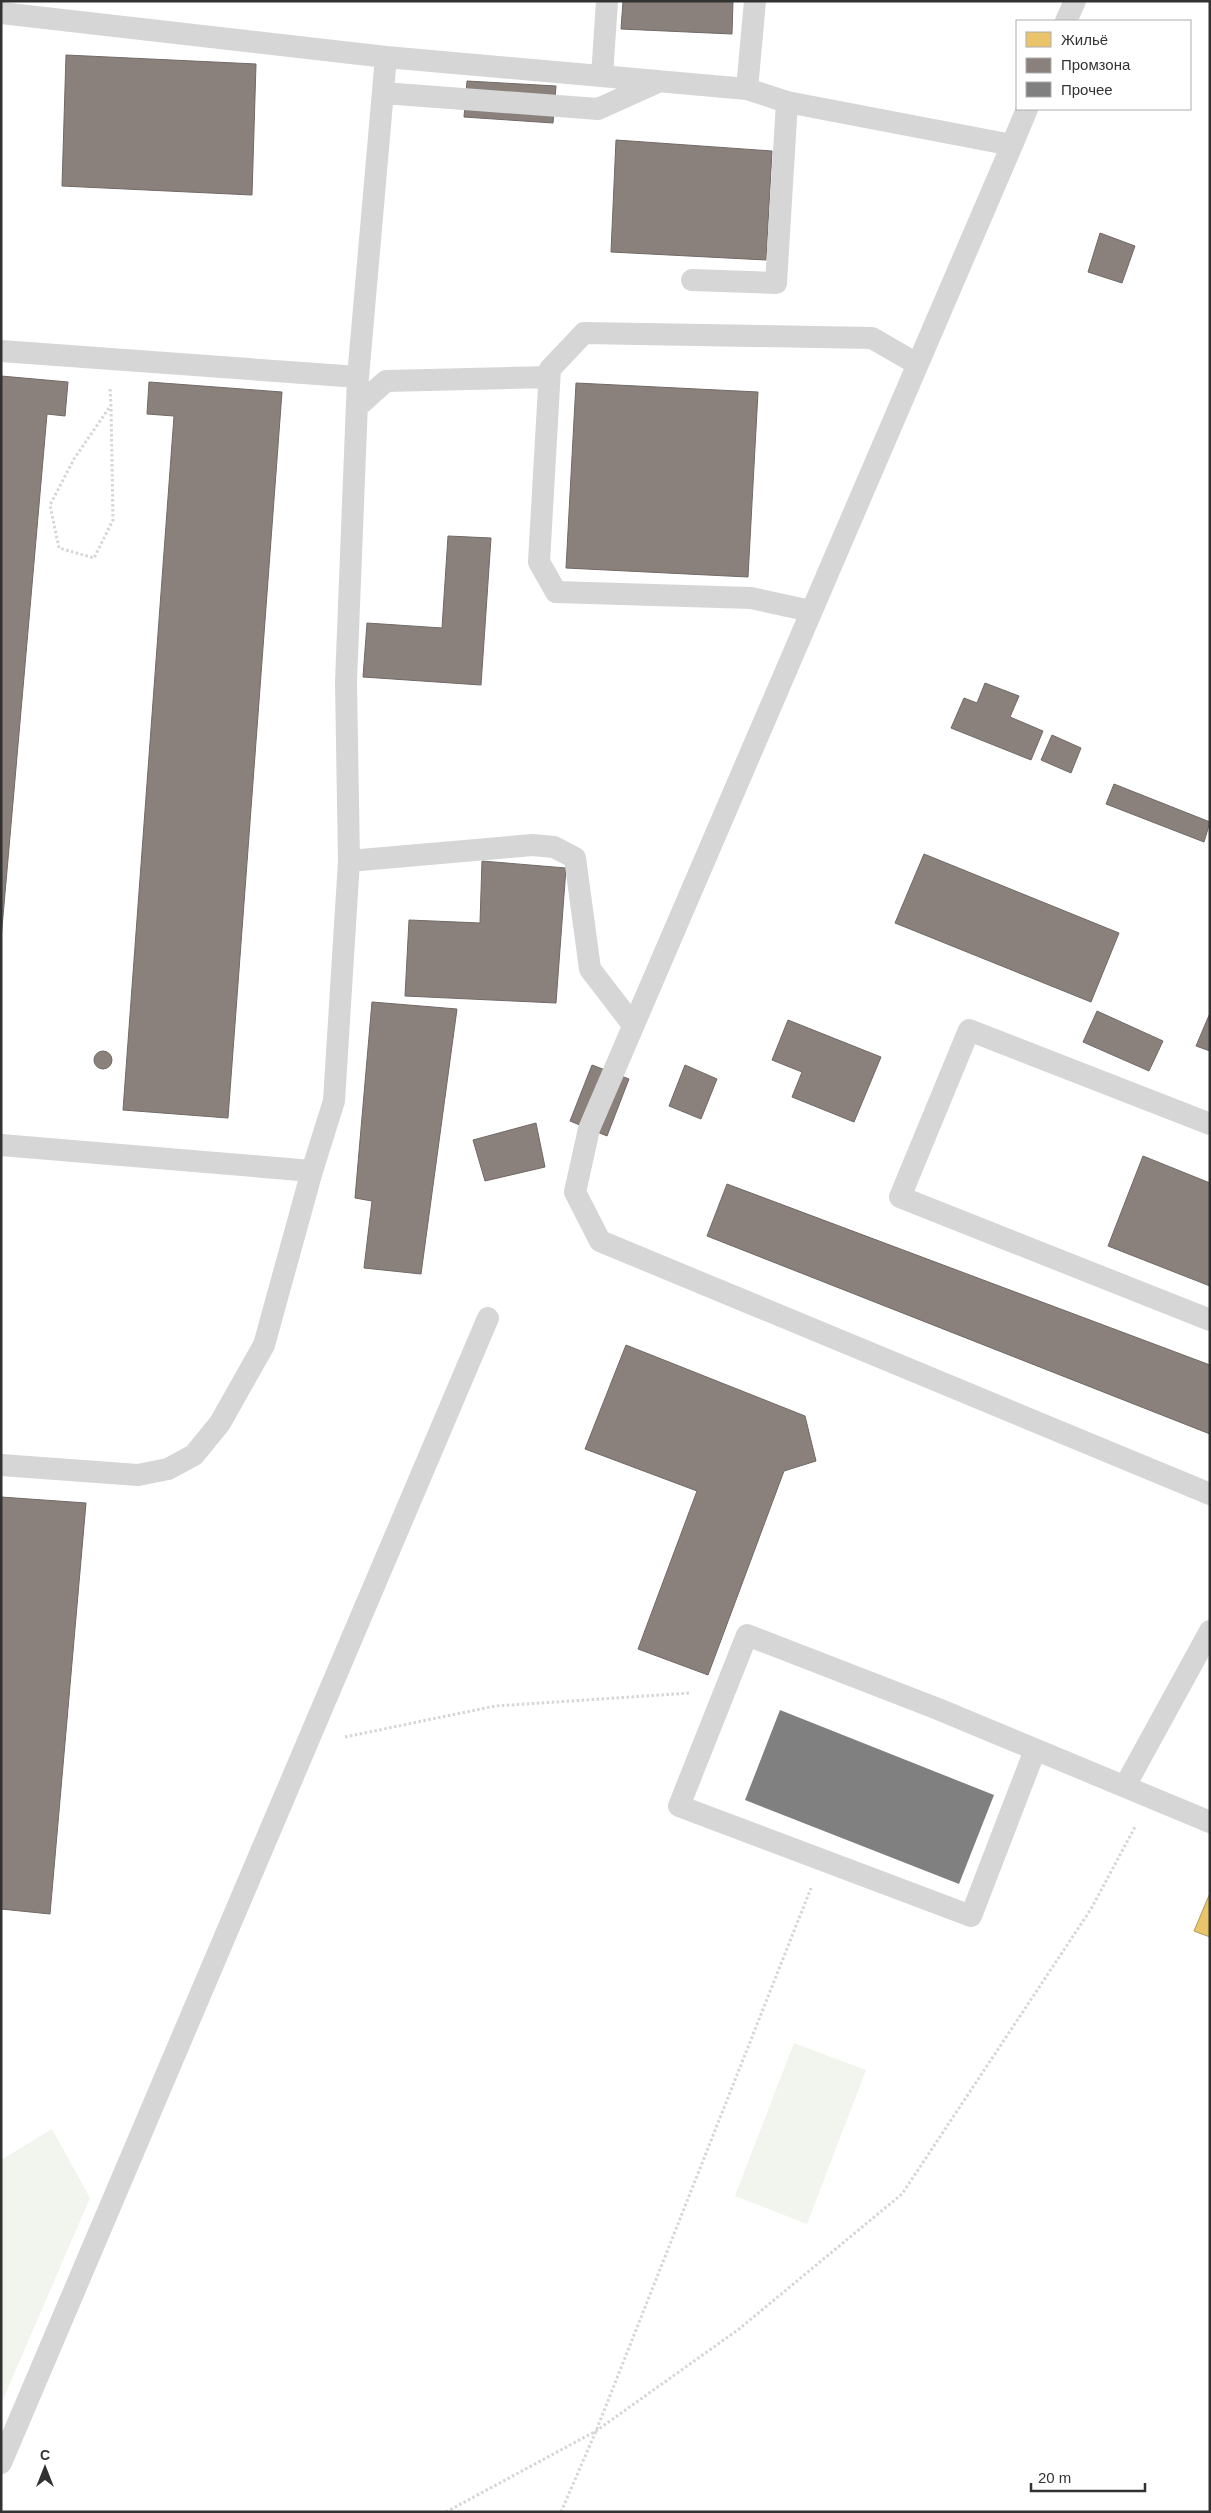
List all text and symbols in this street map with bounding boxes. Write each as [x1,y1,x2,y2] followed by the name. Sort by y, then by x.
[1016,20,1191,110] legend
[1061,31,1108,48] text: Жильё
[1061,56,1131,73] text: Промзона
[1061,81,1113,98] text: Прочее
[20,2443,70,2493] north arrow
[40,2447,50,2463] text: С
[1031,2460,1145,2492] scale bar
[1038,2469,1071,2486] text: 20 m

